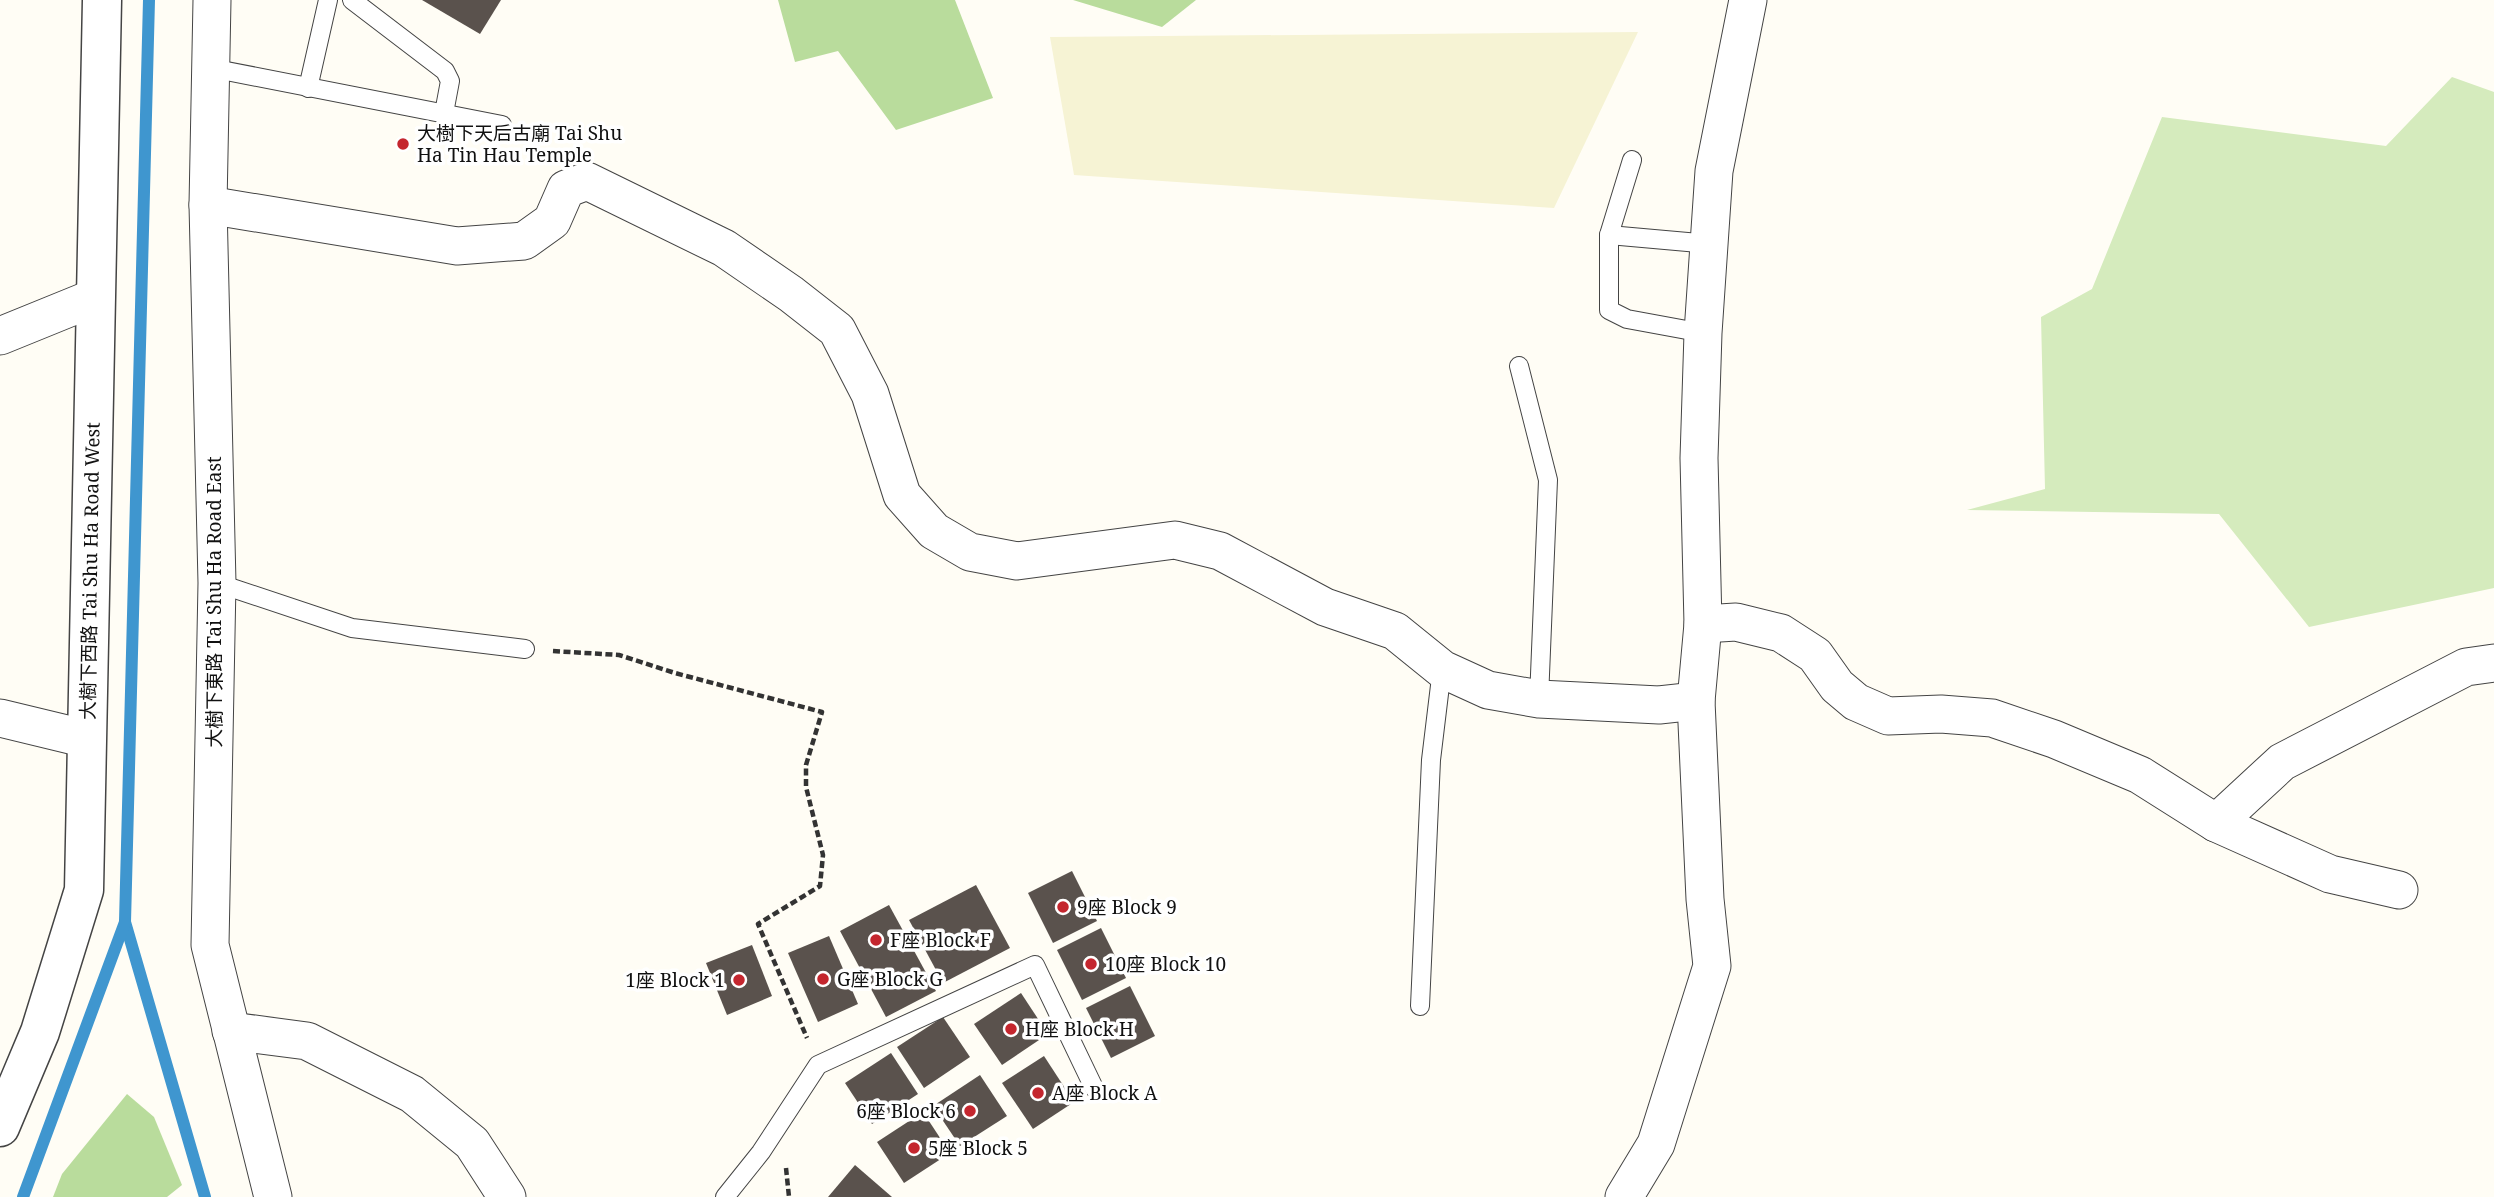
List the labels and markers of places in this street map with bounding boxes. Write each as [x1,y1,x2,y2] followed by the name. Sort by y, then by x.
[417,120,622,168] place label: 大樹下天后古廟 Tai Shu Ha Tin Hau Temple
[395,136,411,152] marker: 大樹下天后古廟 Tai Shu Ha Tin Hau Temple
[1077,894,1177,920] place label: 9座 Block 9
[1055,899,1071,915] marker: 9座 Block 9
[890,927,991,953] place label: F座 Block F
[868,932,884,948] marker: F座 Block F
[1105,951,1226,977] place label: 10座 Block 10
[1083,956,1099,972] marker: 10座 Block 10
[837,966,943,992] place label: G座 Block G
[625,967,725,993] place label: 1座 Block 1
[815,971,831,987] marker: G座 Block G
[731,972,747,988] marker: 1座 Block 1
[1025,1016,1134,1042] place label: H座 Block H
[1003,1021,1019,1037] marker: H座 Block H
[1052,1080,1158,1106] place label: A座 Block A
[1030,1085,1046,1101] marker: A座 Block A
[856,1098,956,1124] place label: 6座 Block 6
[962,1103,978,1119] marker: 6座 Block 6
[928,1135,1028,1161] place label: 5座 Block 5
[906,1140,922,1156] marker: 5座 Block 5

